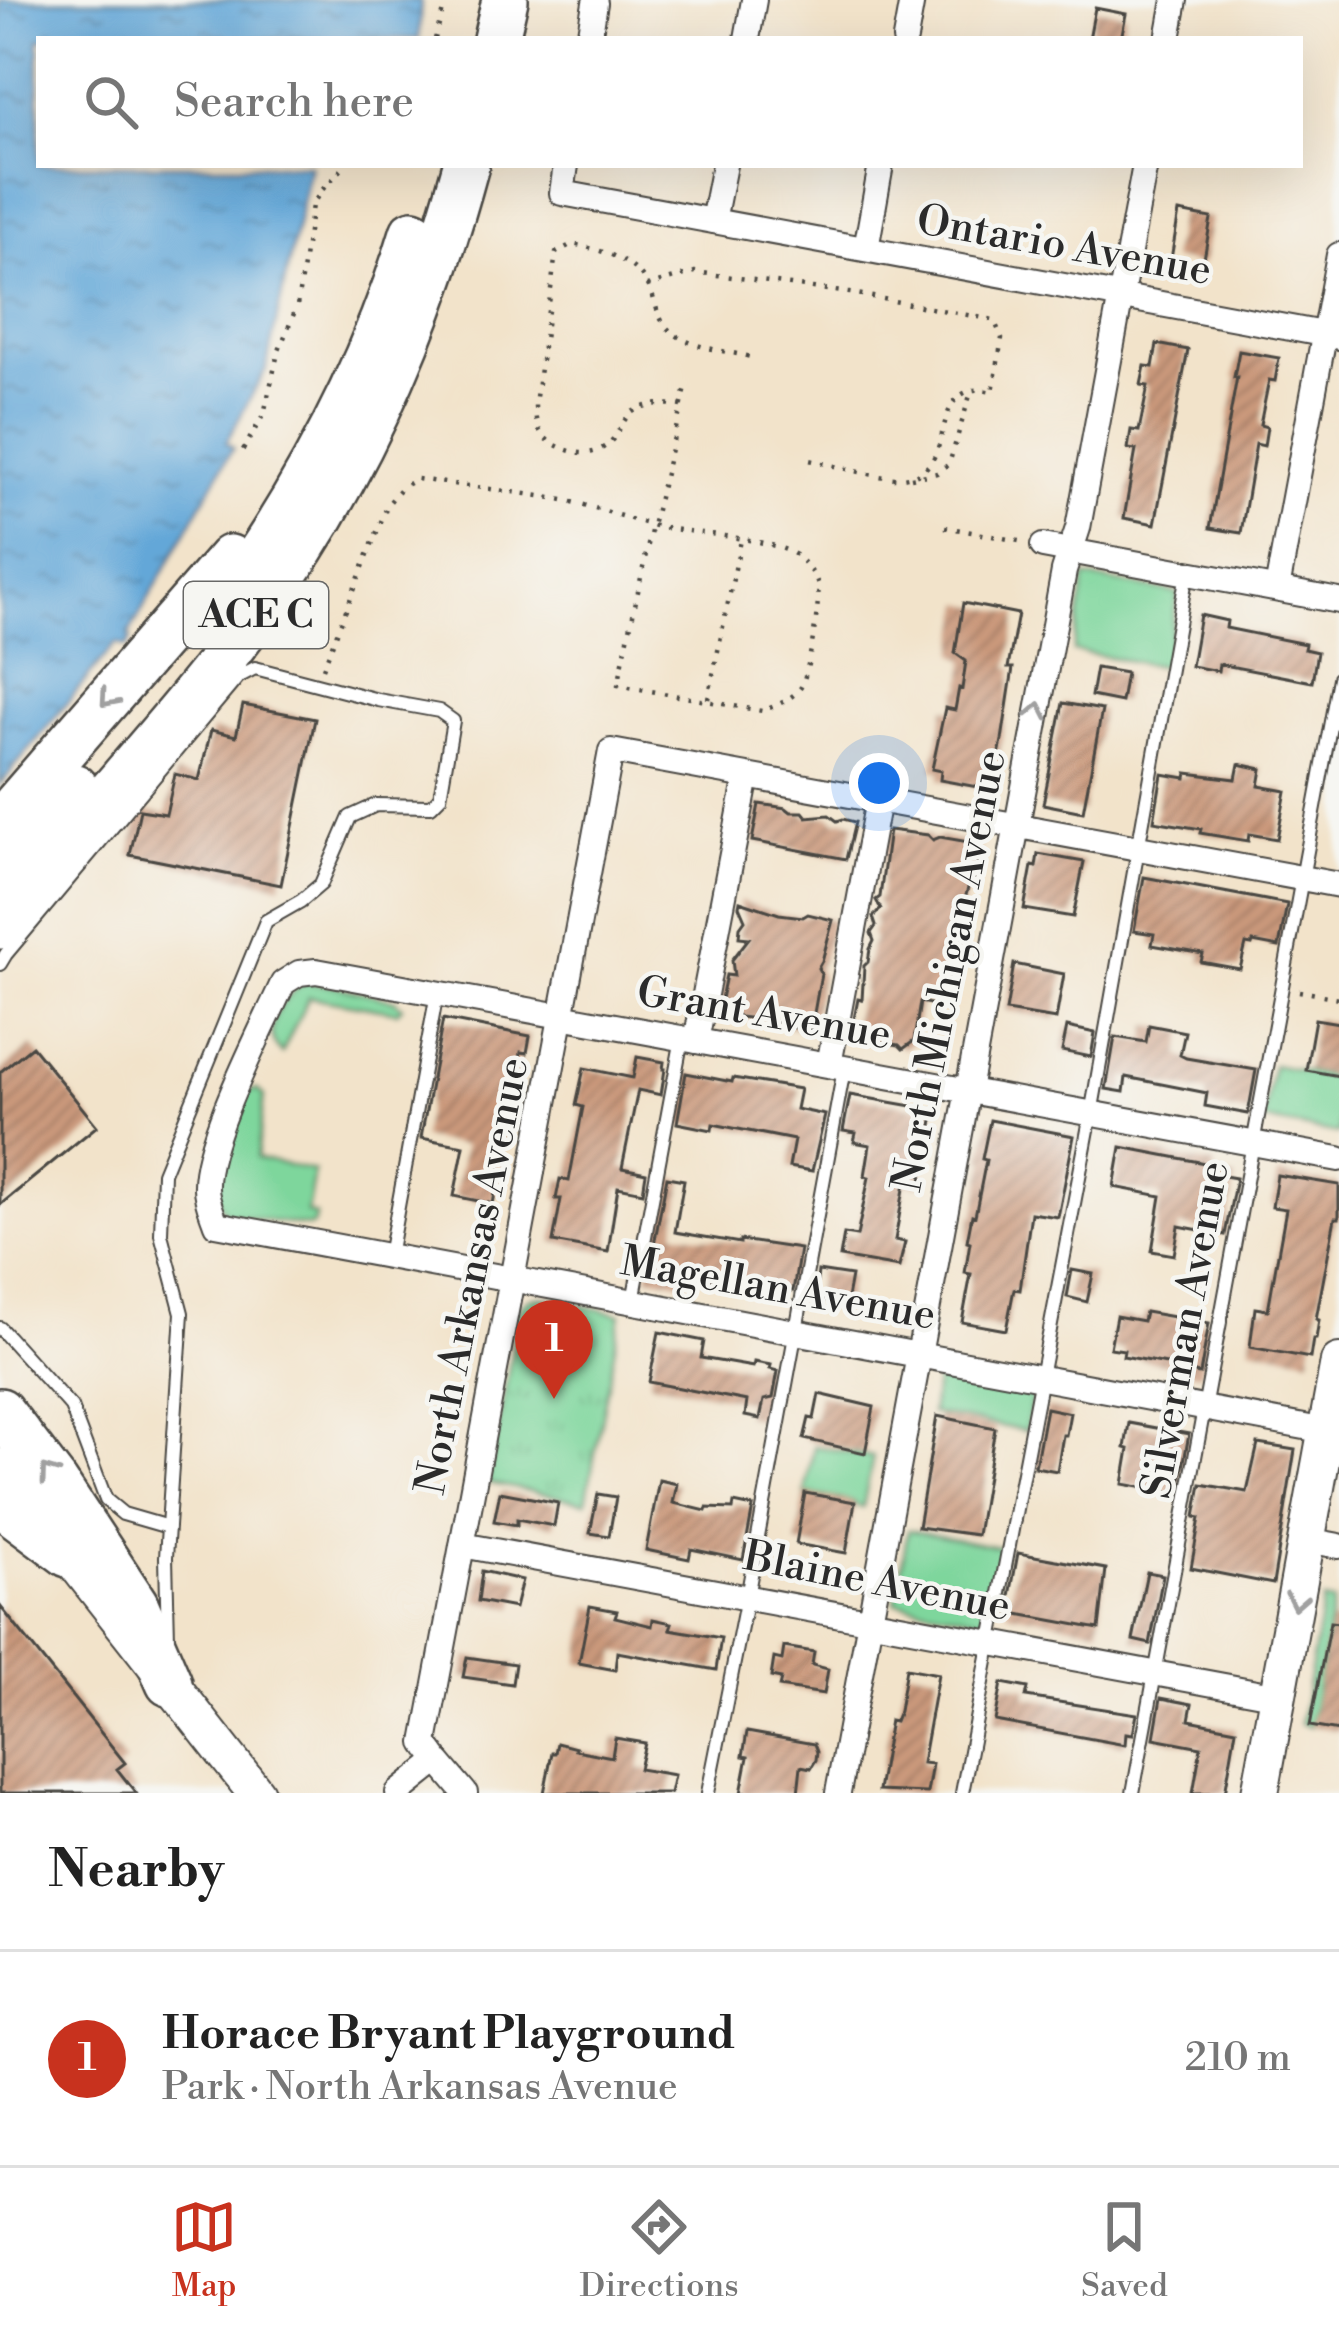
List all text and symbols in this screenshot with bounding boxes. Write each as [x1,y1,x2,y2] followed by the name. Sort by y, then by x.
[36,36,1303,168] search box
[78,69,144,135] icon: search
[174,74,414,131] text: Search here
[913,194,1215,298] street label: Ontario Avenue
[184,582,328,648] road number: ACE C
[101,685,122,706] one-way arrow
[1024,701,1050,721] one-way arrow
[881,746,1020,1196] street label: North Michigan Avenue
[849,753,909,813] your location
[633,966,895,1062] street label: Grant Avenue
[405,1053,541,1499] street label: North Arkansas Avenue
[1130,1157,1242,1503] street label: Silverman Avenue
[616,1235,940,1344] street label: Magellan Avenue
[515,1300,593,1399] pin: 1
[40,1465,62,1487] one-way arrow
[738,1530,1015,1634] street label: Blaine Avenue
[1284,1590,1309,1610] one-way arrow
[48,1839,224,1903] text: Nearby
[162,2006,735,2063] text: Horace Bryant Playground
[78,2034,96,2083] text: 1
[1185,2034,1291,2083] text: 210 m
[162,2063,678,2112] text: Park · North Arkansas Avenue
[171,2194,237,2307] tab: Map
[580,2194,739,2307] tab: Directions
[1081,2194,1168,2307] tab: Saved

